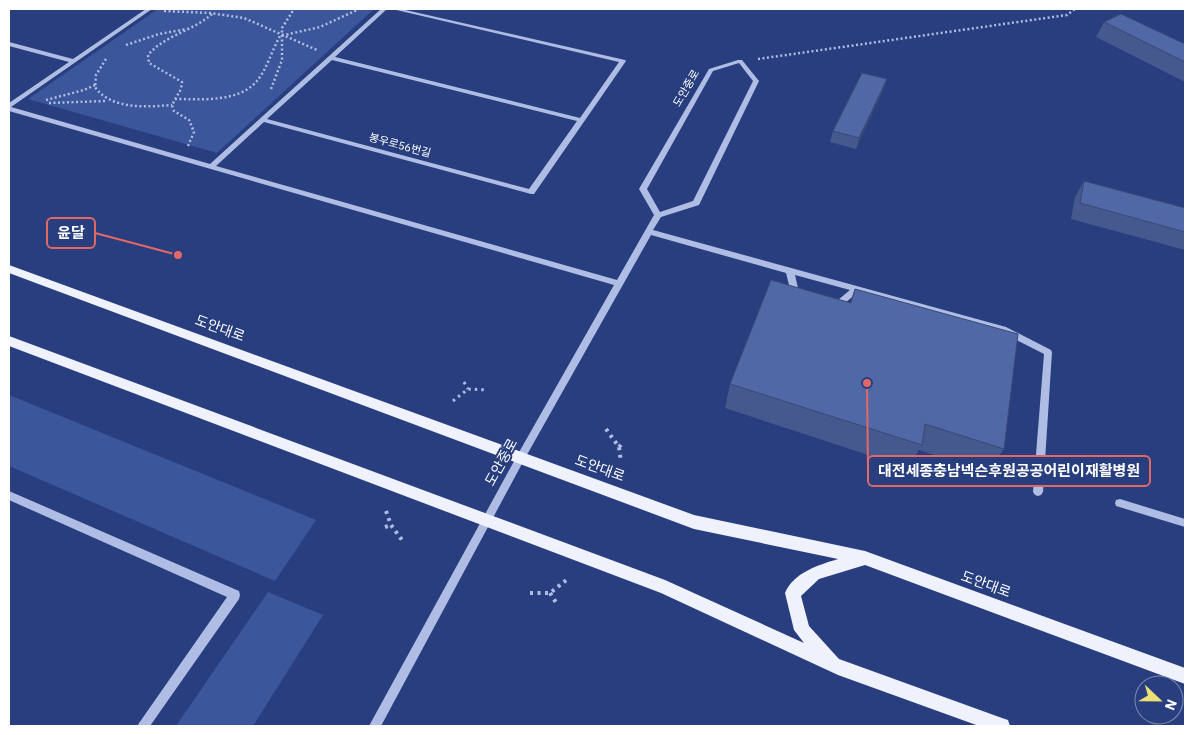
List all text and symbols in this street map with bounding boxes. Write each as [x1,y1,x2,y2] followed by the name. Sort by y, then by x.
[670,67,702,109] street label: 도안중로
[367,130,433,160] street label: 봉우로56번길
[47,218,95,248] callout: 윤달
[57,223,85,242] text: 윤달
[193,311,247,345] street label: 도안대로
[481,435,521,489] street label: 도안중로
[573,451,627,485] street label: 도안대로
[868,456,1150,486] callout: 대전세종충남넥슨후원공공어린이재활병원
[878,461,1140,480] text: 대전세종충남넥슨후원공공어린이재활병원
[959,567,1013,601] street label: 도안대로
[1134,675,1184,725] north arrow
[1161,697,1181,713] text: N

